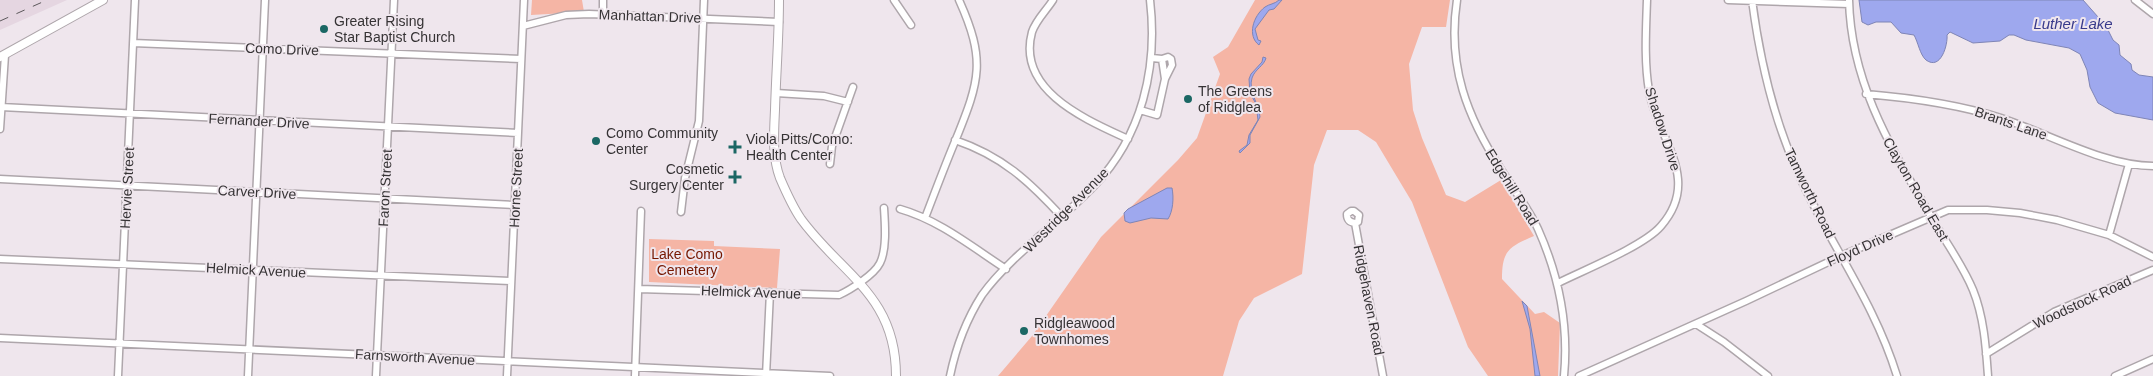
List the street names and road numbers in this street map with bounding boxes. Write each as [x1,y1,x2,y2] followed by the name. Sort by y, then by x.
[598,6,702,26] street label: Manhattan Drive
[245,40,319,58] street label: Como Drive
[1642,85,1684,173] street label: Shadow Drive
[1973,103,2049,143] street label: Brants Lane
[208,110,310,132] street label: Fernander Drive
[1880,134,1952,244] street label: Clayton Road East
[1781,145,1839,241] street label: Tamworth Road
[1482,146,1542,228] street label: Edgehill Road
[117,147,137,229] street label: Hervie Street
[506,148,526,228] street label: Horne Street
[375,149,395,227] street label: Faron Street
[1020,164,1112,256] street label: Westridge Avenue
[217,182,297,202] street label: Carver Drive
[1824,226,1896,270] street label: Floyd Drive
[1350,243,1388,357] street label: Ridgehaven Road
[206,259,307,281] street label: Helmick Avenue
[2030,272,2134,332] street label: Woodstock Road
[701,282,802,302] street label: Helmick Avenue
[354,346,476,368] street label: Farnsworth Avenue

